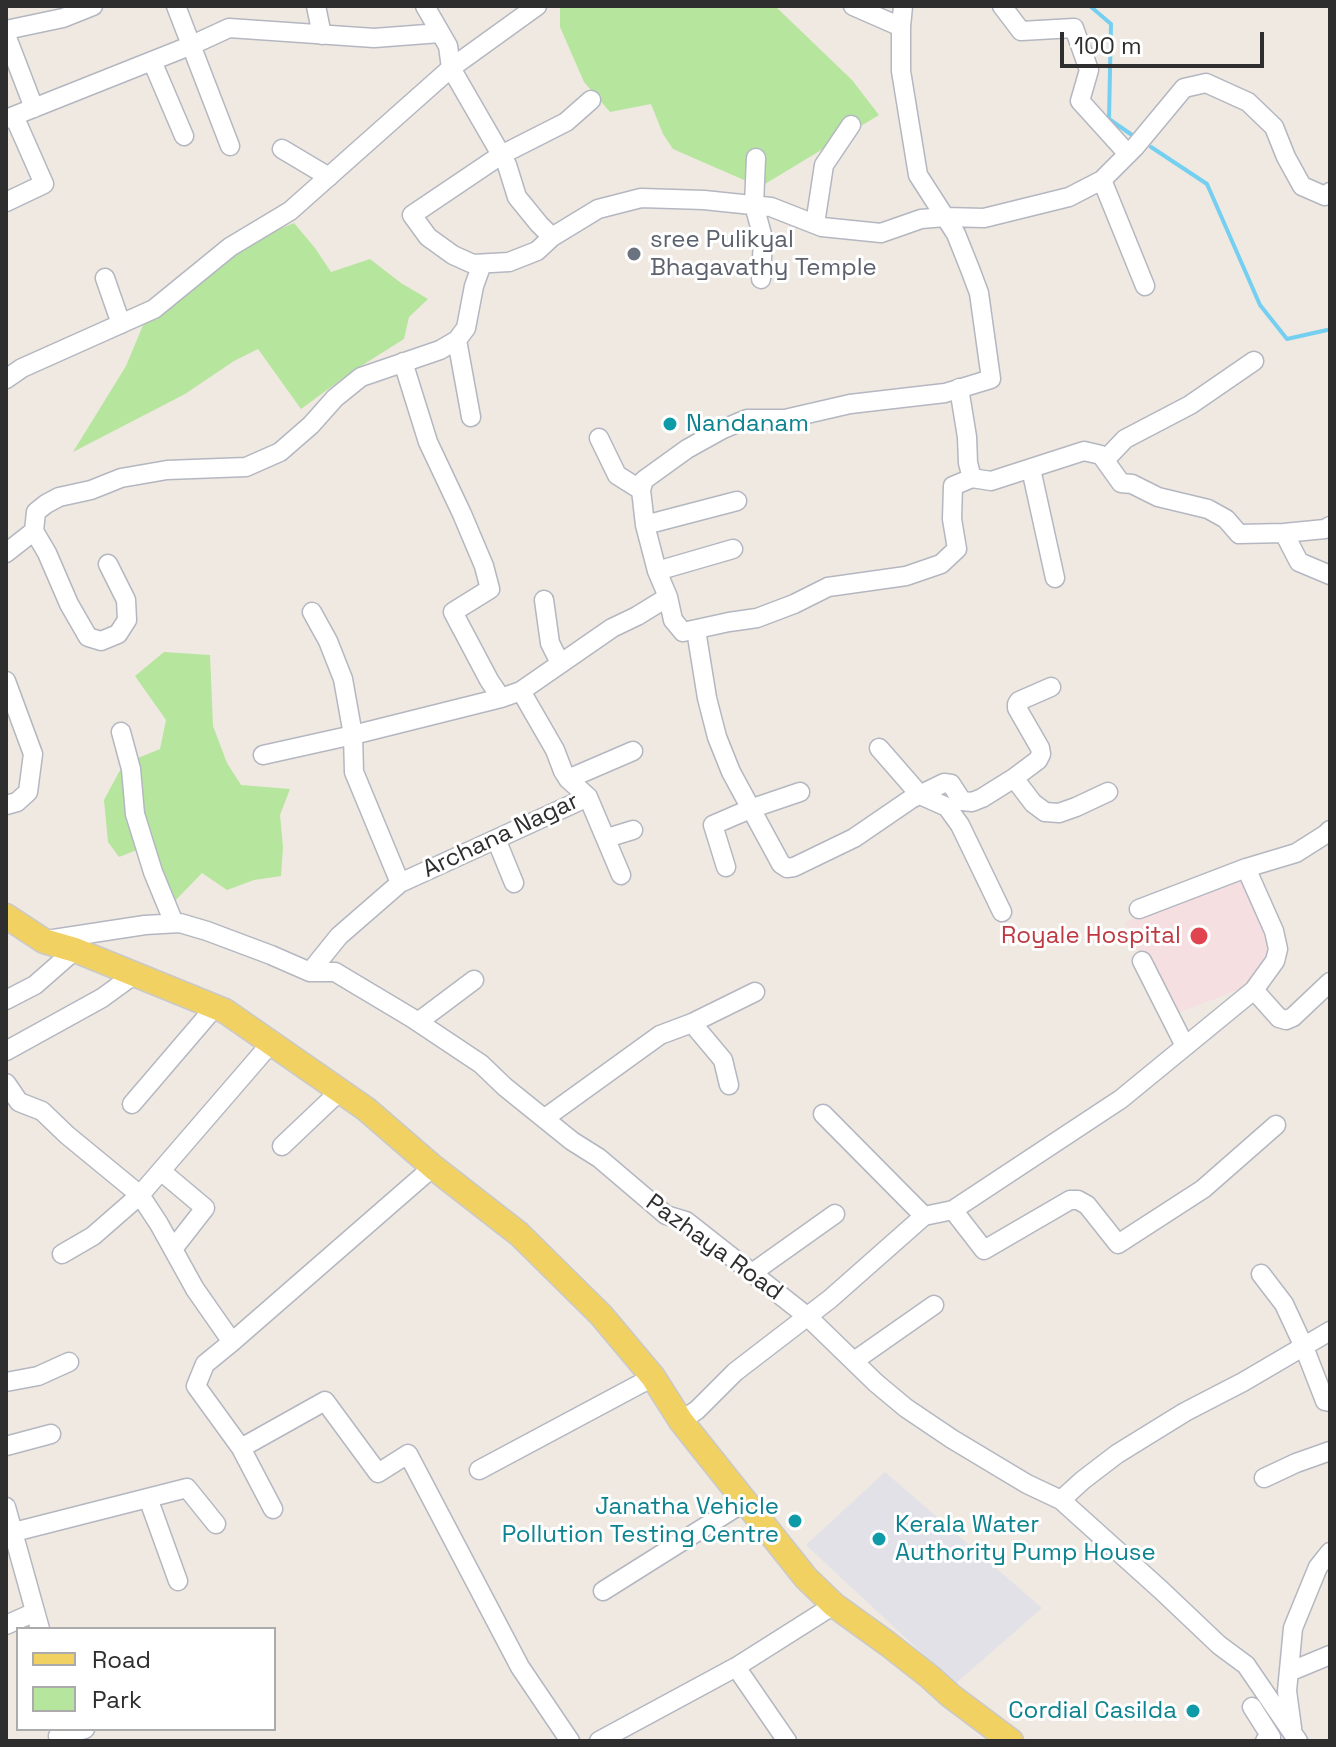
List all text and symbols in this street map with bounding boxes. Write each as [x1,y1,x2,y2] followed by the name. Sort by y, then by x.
[1064,16,1268,66] scale bar
[1074,30,1142,61] text: 100 m
[650,226,877,282] place label: sree Pulikyal Bhagavathy Temple
[625,245,643,263] marker: sree Pulikyal Bhagavathy Temple
[686,410,809,438] place label: Nandanam
[661,415,679,433] marker: Nandanam
[418,787,584,885] street label: Archana Nagar
[1001,922,1181,950] place label: Royale Hospital
[1188,925,1210,947] marker: Royale Hospital
[640,1189,788,1307] street label: Pazhaya Road
[502,1493,779,1549] place label: Janatha Vehicle Pollution Testing Centre
[895,1511,1156,1567] place label: Kerala Water Authority Pump House
[786,1512,804,1530] marker: Janatha Vehicle Pollution Testing Centre
[870,1530,888,1548] marker: Kerala Water Authority Pump House
[16,1627,276,1731] legend
[92,1644,151,1675] text: Road
[92,1684,142,1715] text: Park
[1008,1697,1177,1725] place label: Cordial Casilda
[1184,1702,1202,1720] marker: Cordial Casilda

